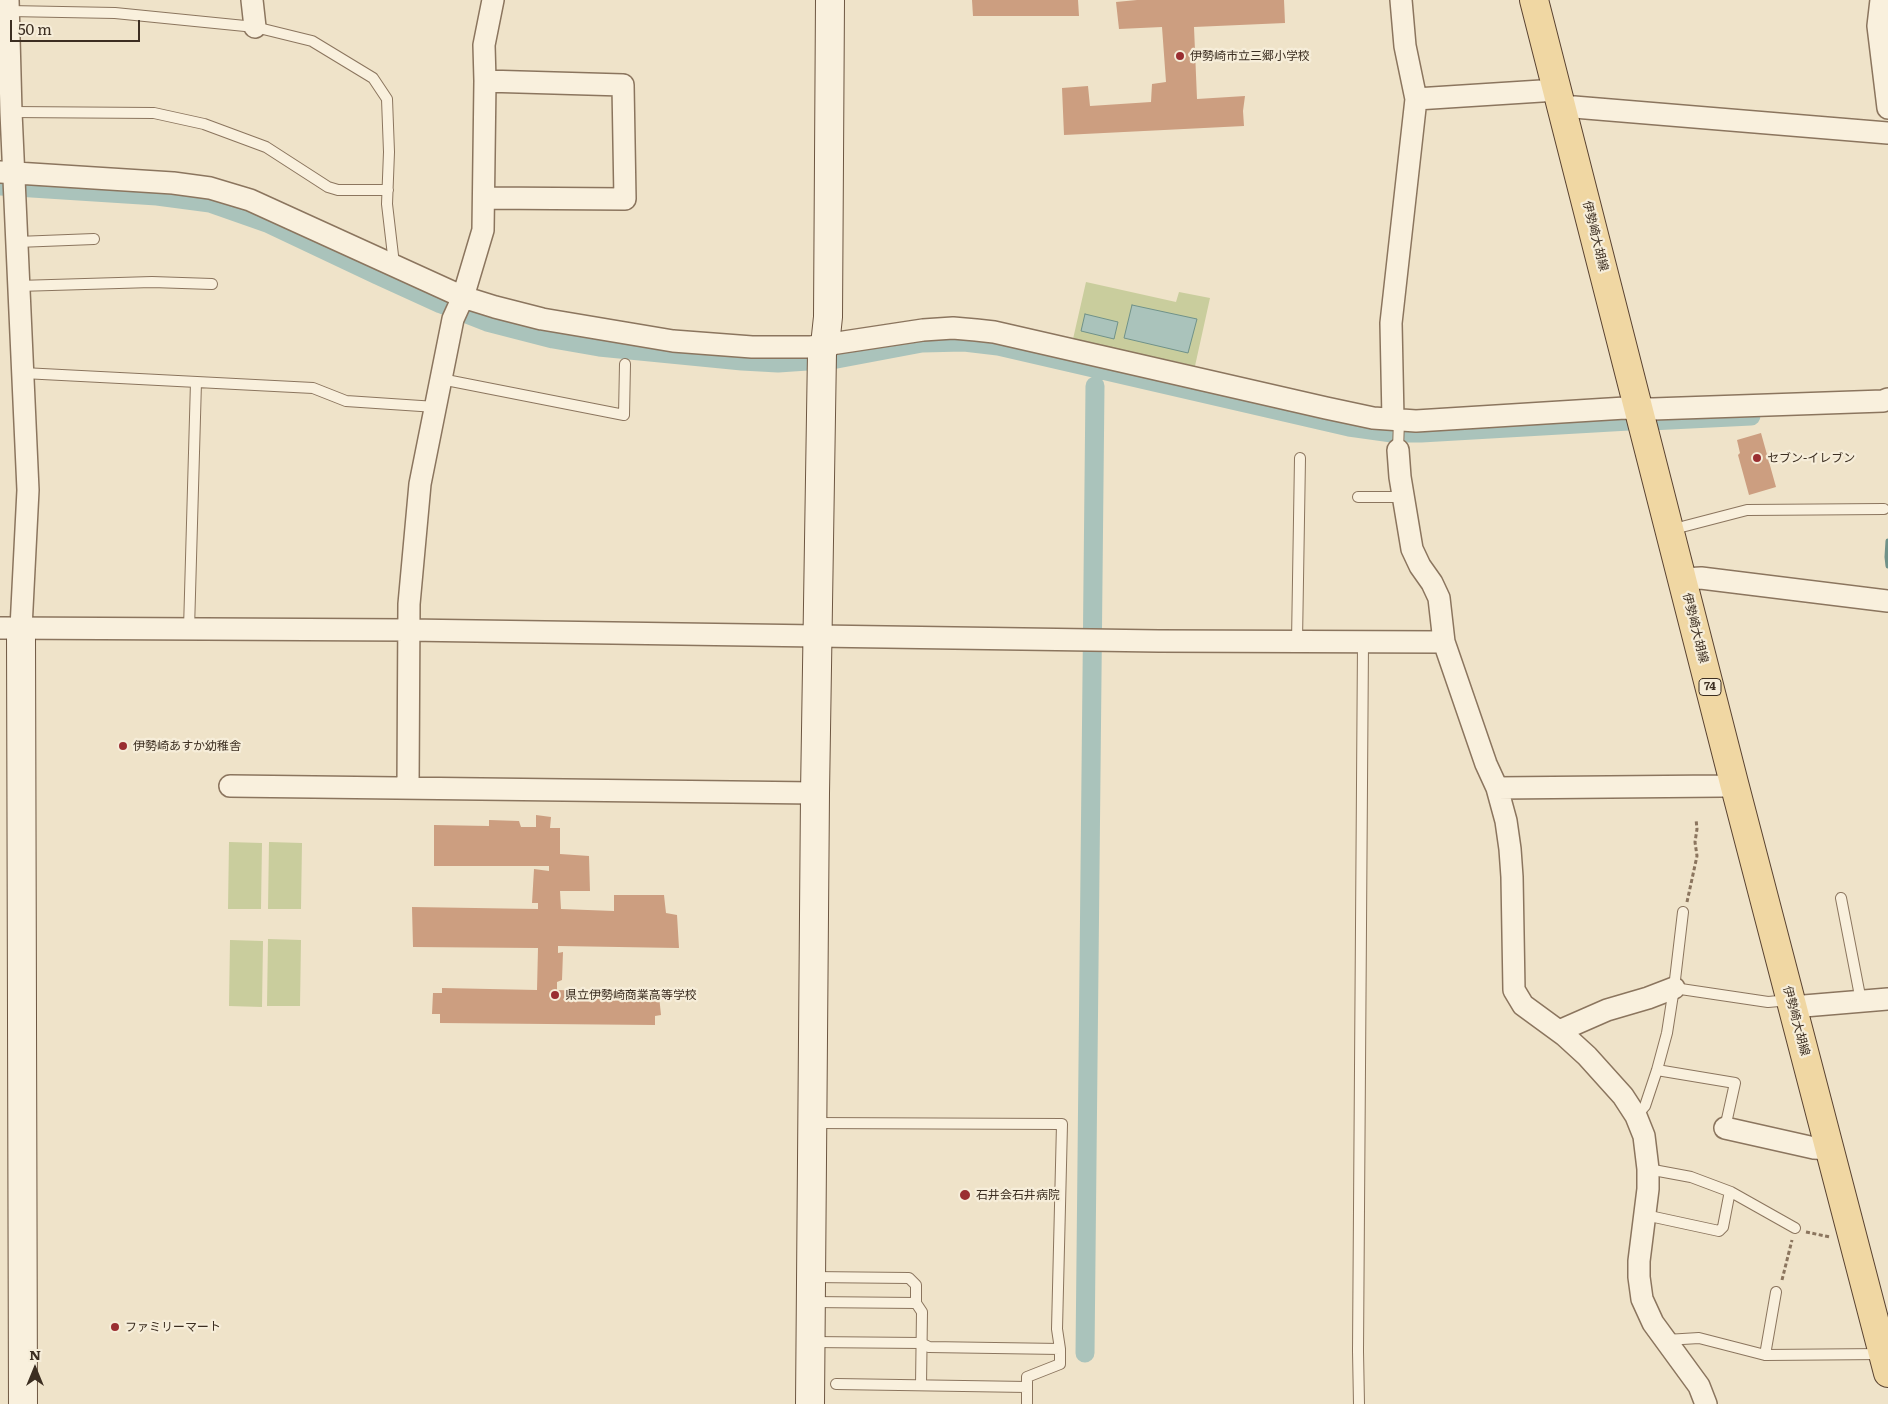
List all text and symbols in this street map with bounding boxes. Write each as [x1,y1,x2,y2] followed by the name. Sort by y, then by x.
[12,10,142,42] scale bar
[18,17,52,40] text: 50 m
[1190,49,1310,63] place label: 伊勢崎市立三郷小学校
[1174,50,1186,62] marker: 伊勢崎市立三郷小学校
[1579,199,1611,273] street label: 伊勢崎大胡線
[1767,451,1855,465] place label: セブン-イレブン
[1751,452,1763,464] marker: セブン-イレブン
[1679,591,1711,665] street label: 伊勢崎大胡線
[1699,679,1721,696] road number: 74
[133,739,241,753] place label: 伊勢崎あすか幼稚舎
[117,740,129,752] marker: 伊勢崎あすか幼稚舎
[1780,984,1812,1058] street label: 伊勢崎大胡線
[565,988,697,1002] place label: 県立伊勢崎商業高等学校
[549,989,561,1001] marker: 県立伊勢崎商業高等学校
[958,1188,972,1202] marker: 石井会石井病院
[976,1188,1060,1202] place label: 石井会石井病院
[125,1320,221,1334] place label: ファミリーマート
[109,1321,121,1333] marker: ファミリーマート
[10,1344,60,1394] north arrow
[29,1344,41,1364] text: N

